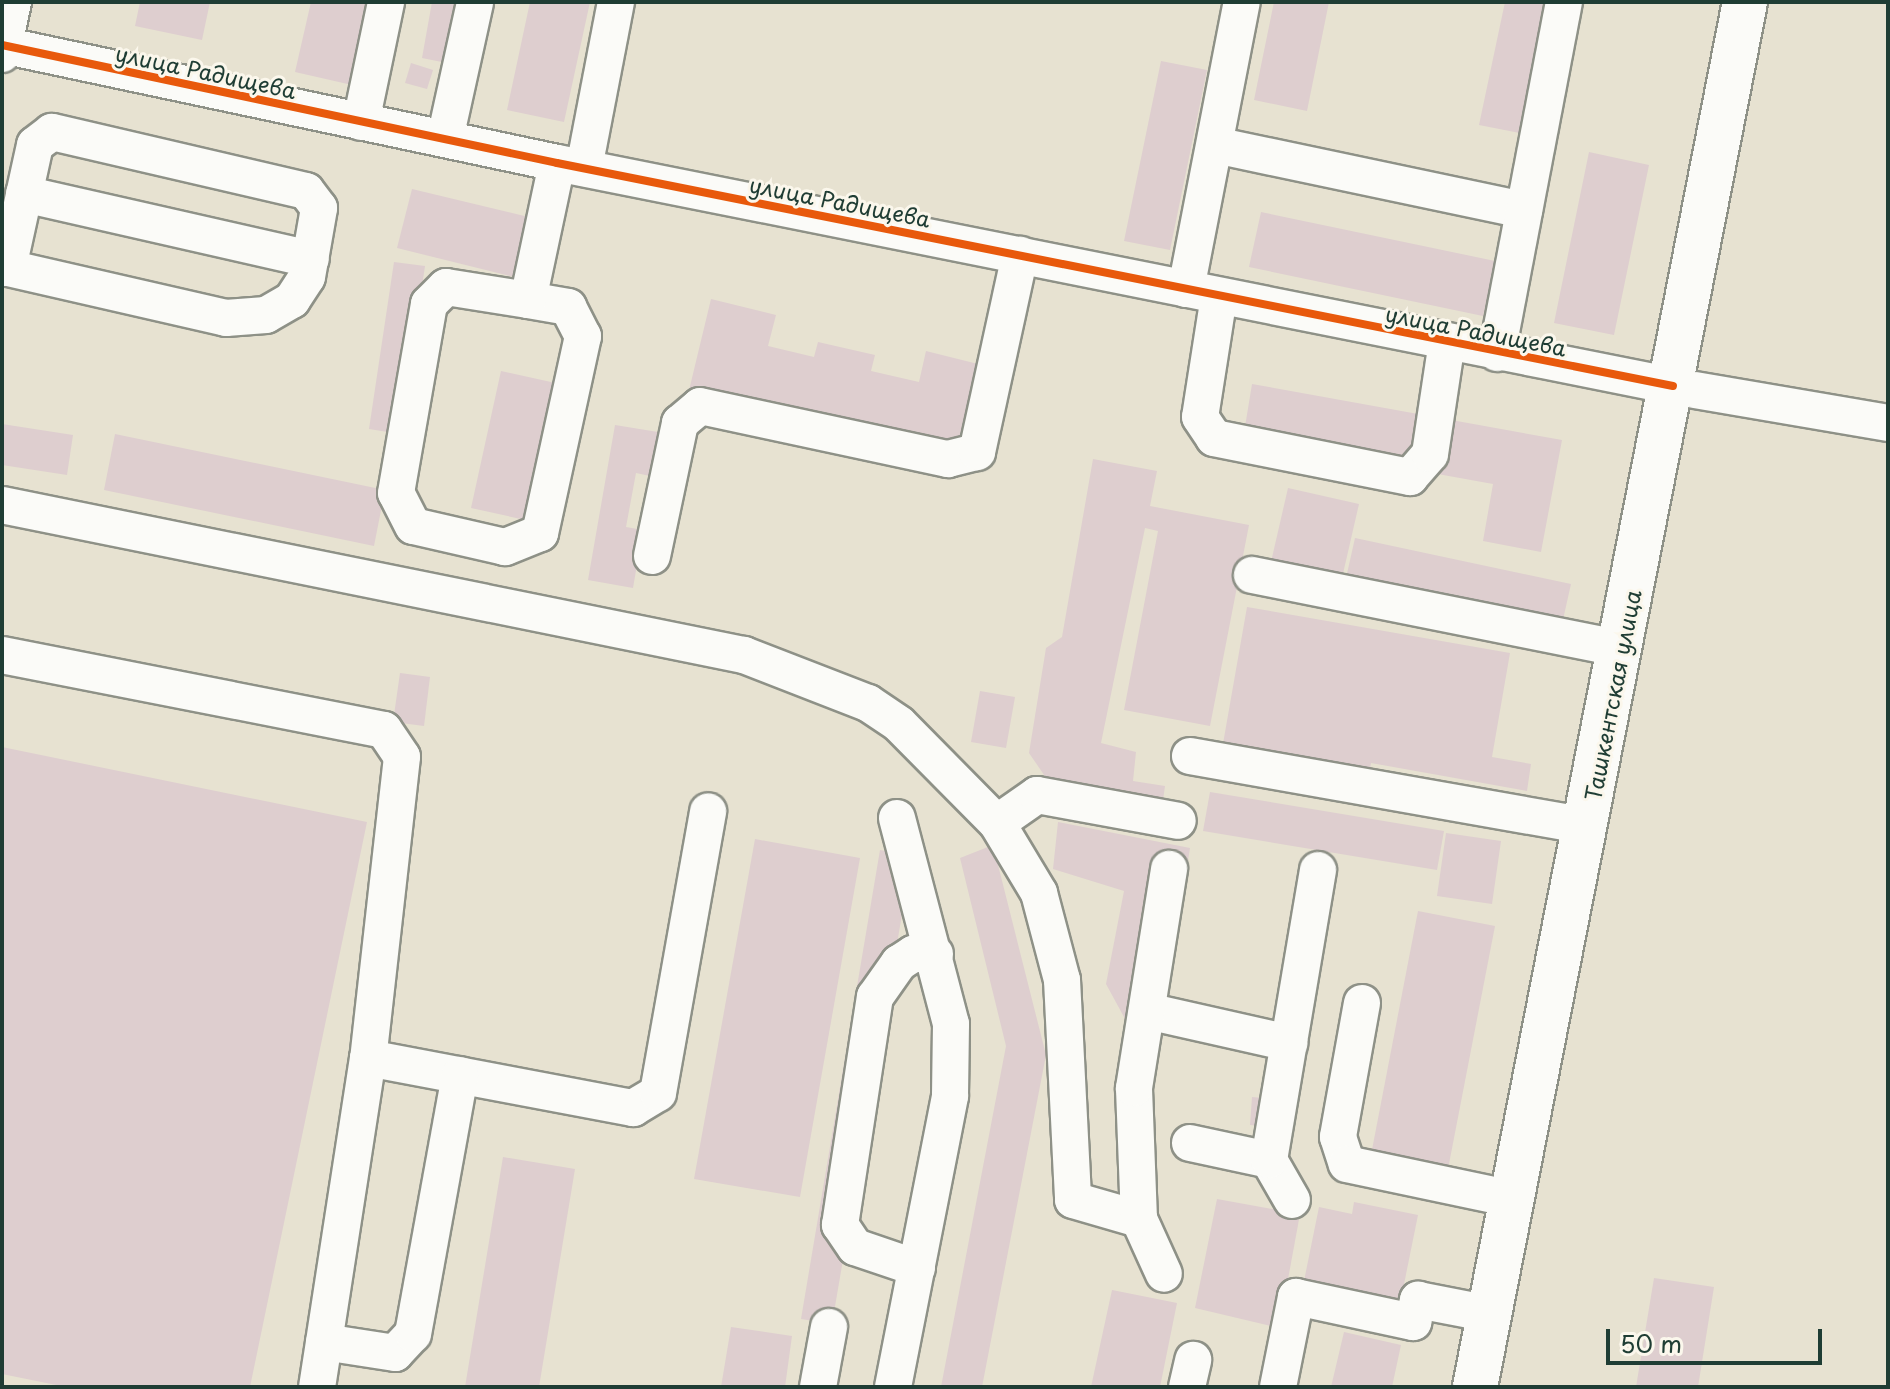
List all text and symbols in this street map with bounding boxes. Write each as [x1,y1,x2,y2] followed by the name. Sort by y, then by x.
[113,39,299,103] street label: улица Радищева
[747,170,933,232] street label: улица Радищева
[1383,299,1569,361] street label: улица Радищева
[1578,587,1646,803] street label: Ташкентская улица
[1610,1313,1826,1363] scale bar
[1620,1325,1682,1361] text: 50 m

